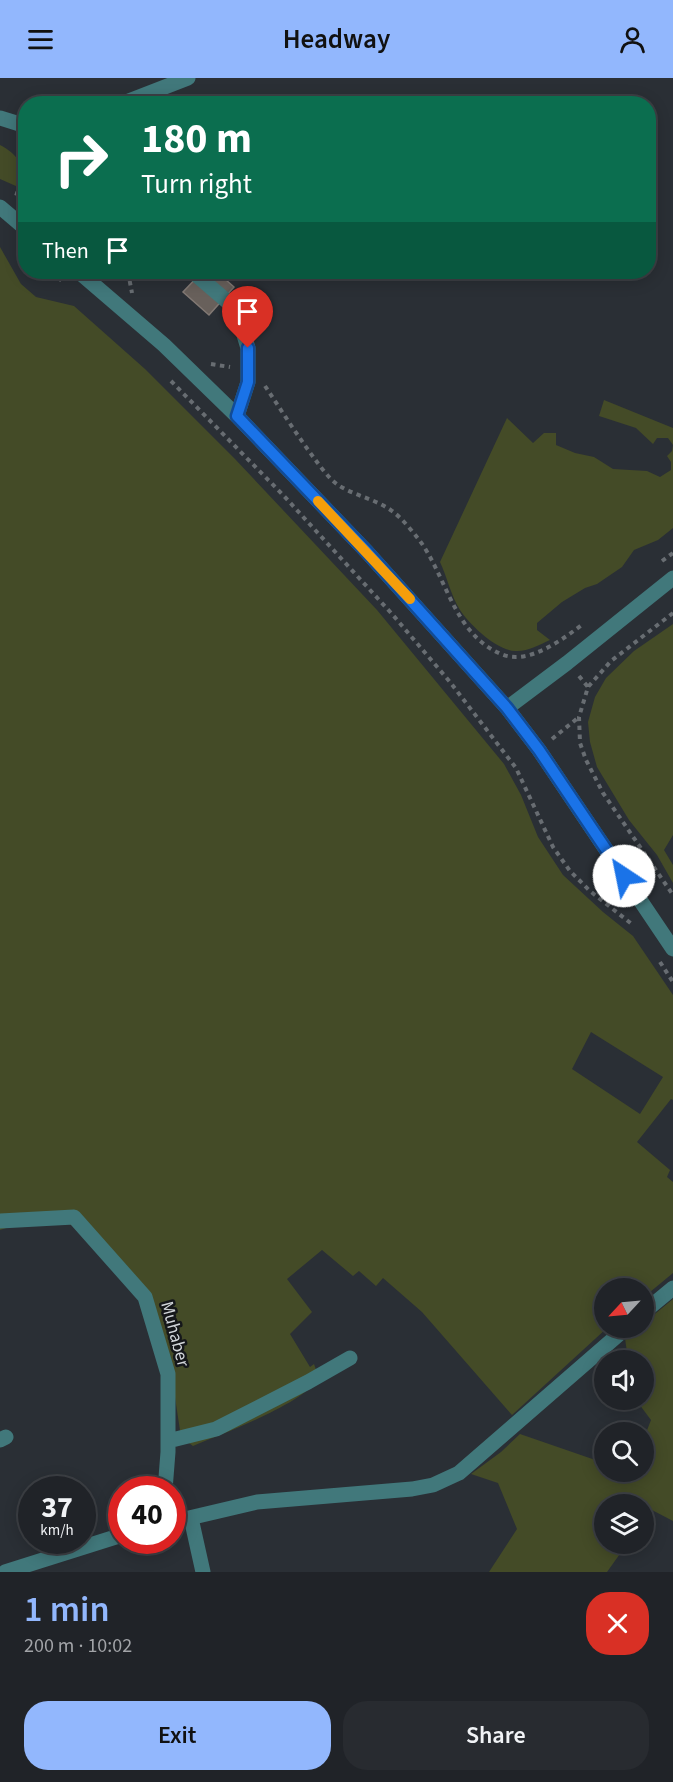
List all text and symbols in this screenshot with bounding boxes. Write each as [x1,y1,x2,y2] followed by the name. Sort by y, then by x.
[283,20,390,59] text: Headway
[24,23,57,56] icon: menu
[616,23,649,56] icon: person
[141,109,252,169] text: 180 m
[42,120,120,198] icon: right
[141,165,252,204] text: Turn right
[101,234,134,267] icon: arrive
[42,235,89,267] text: Then
[222,286,273,348] pin
[231,295,264,328] icon: arrive
[592,844,656,908] position arrow
[594,1278,654,1338] north arrow
[594,1278,654,1554] map controls
[154,1298,196,1370] street label: Muhaber
[594,1350,654,1410] button: sound
[594,1422,654,1482] button: search
[108,1476,186,1554] speed limit sign: 40
[41,1486,73,1529] text: 37
[594,1494,654,1554] button: layers
[40,1520,74,1541] text: km/h
[24,1584,110,1635] text: 1 min
[586,1592,649,1655] button: close
[24,1632,132,1660] text: 200 m · 10:02
[24,1701,331,1770] button: Exit
[343,1701,649,1770] button: Share

